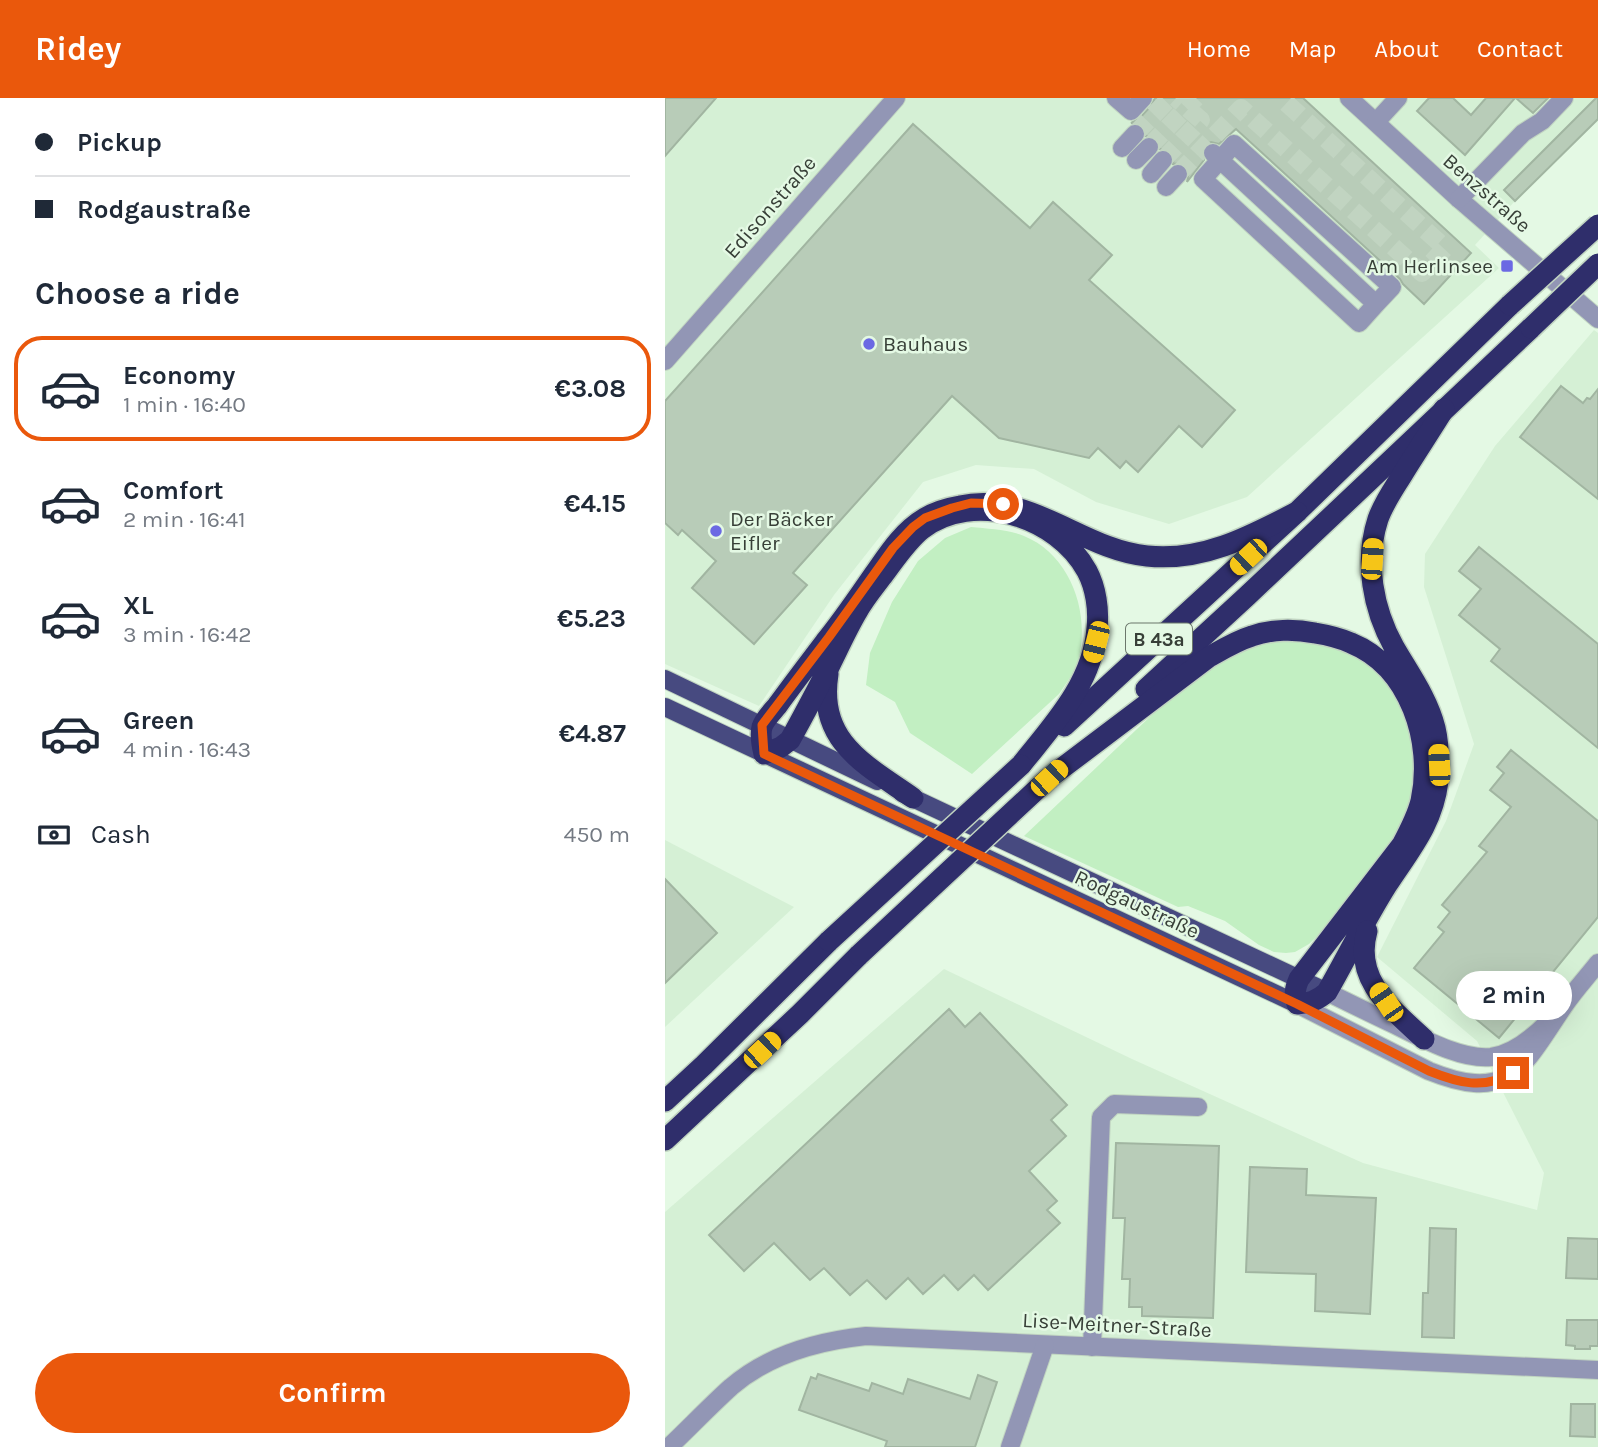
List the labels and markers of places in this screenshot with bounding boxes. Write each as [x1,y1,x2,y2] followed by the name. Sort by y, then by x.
[1366,254,1493,278] place label: Am Herlinsee
[1499,258,1515,274] marker: Am Herlinsee
[883,332,968,356] place label: Bauhaus
[861,336,877,352] marker: Bauhaus
[730,507,833,555] place label: Der Bäcker Eifler
[708,523,724,539] marker: Der Bäcker Eifler

